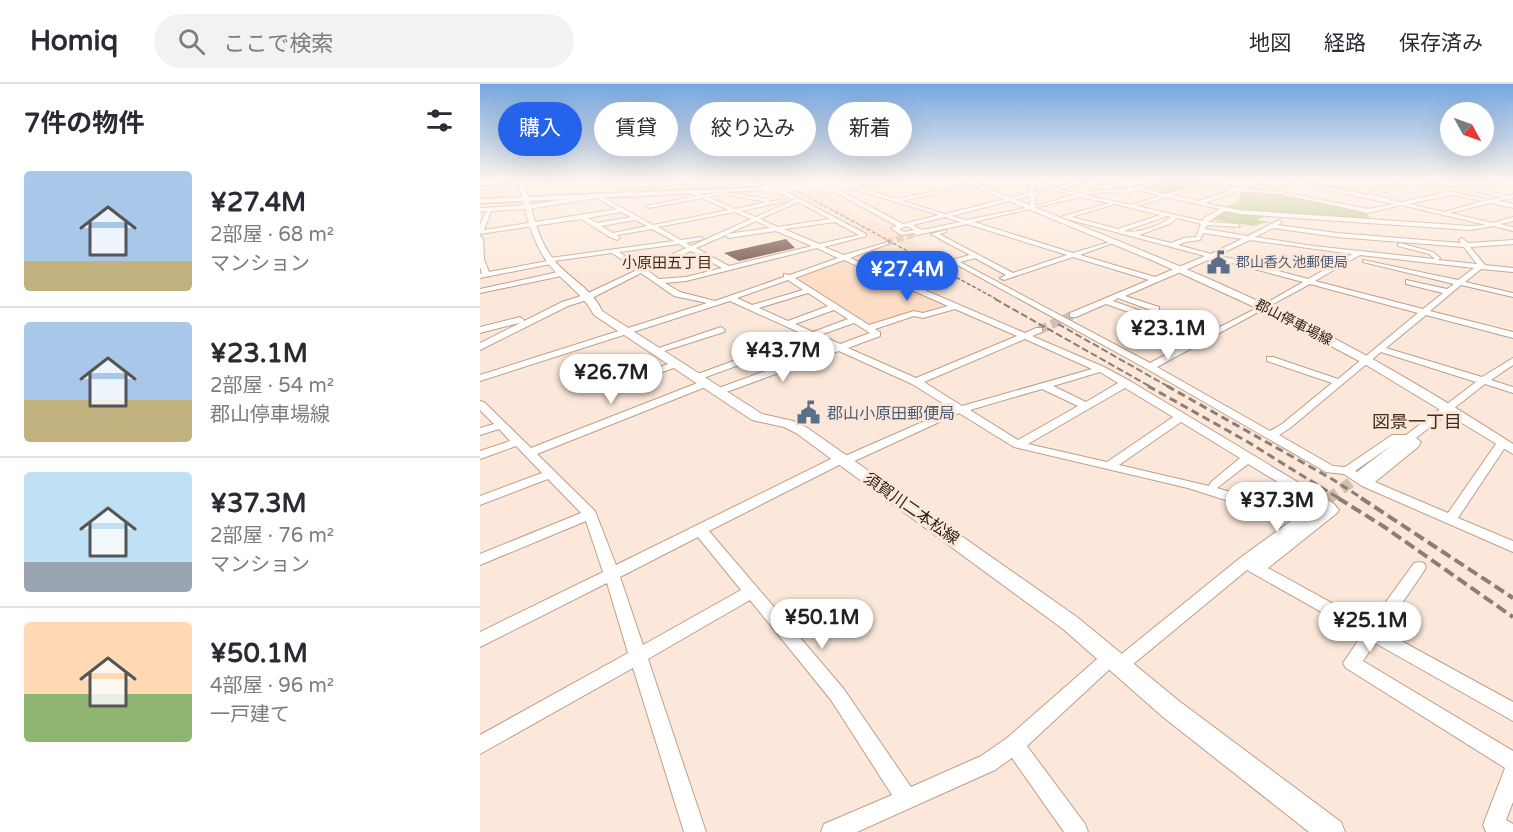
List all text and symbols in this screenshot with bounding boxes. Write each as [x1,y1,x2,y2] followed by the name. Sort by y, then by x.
[154,14,574,68] search box
[30,24,118,58] text: Homiq
[175,25,208,58] icon: search
[223,31,333,57] text: ここで検索
[1249,31,1291,56] text: 地図
[1324,31,1366,56] text: 経路
[1399,31,1483,56] text: 保存済み
[498,102,582,156] chip: 購入
[594,102,678,156] chip: 賃貸
[690,102,816,156] chip: 絞り込み
[828,102,912,156] chip: 新着
[1440,102,1494,156] north arrow
[1440,102,1494,156] map controls
[423,104,456,137] icon: filters
[24,108,144,139] text: 7件の物件
[210,187,306,218] text: ¥27.4M
[72,195,144,267] icon: home
[210,223,334,247] text: 2部屋 · 68 m²
[1205,249,1231,275] public building icon: 郡山香久池郵便局
[858,251,956,302] pin: ¥27.4M
[210,252,310,276] text: マンション
[622,254,712,272] district label: 小原田五丁目
[1236,254,1348,271] place label: 郡山香久池郵便局
[870,258,944,282] text: ¥27.4M
[1252,296,1335,349] street label: 郡山停車場線
[1119,310,1217,361] pin: ¥23.1M
[1130,317,1206,341] text: ¥23.1M
[734,332,832,383] pin: ¥43.7M
[210,338,308,369] text: ¥23.1M
[745,339,821,363] text: ¥43.7M
[72,346,144,418] icon: home
[562,354,660,405] pin: ¥26.7M
[573,361,649,385] text: ¥26.7M
[210,374,334,398] text: 2部屋 · 54 m²
[796,400,822,426] public building icon: 郡山小原田郵便局
[210,403,330,427] text: 郡山停車場線
[827,404,955,424] place label: 郡山小原田郵便局
[1372,411,1462,433] district label: 図景一丁目
[860,469,963,549] street label: 須賀川二本松線
[1228,482,1326,533] pin: ¥37.3M
[210,488,307,519] text: ¥37.3M
[1240,489,1314,513] text: ¥37.3M
[72,496,144,568] icon: home
[210,524,334,548] text: 2部屋 · 76 m²
[210,553,310,577] text: マンション
[773,599,871,650] pin: ¥50.1M
[1321,602,1419,653] pin: ¥25.1M
[784,606,860,630] text: ¥50.1M
[1332,609,1408,633] text: ¥25.1M
[210,638,308,669] text: ¥50.1M
[72,646,144,718] icon: home
[210,674,334,698] text: 4部屋 · 96 m²
[210,703,290,727] text: 一戸建て

